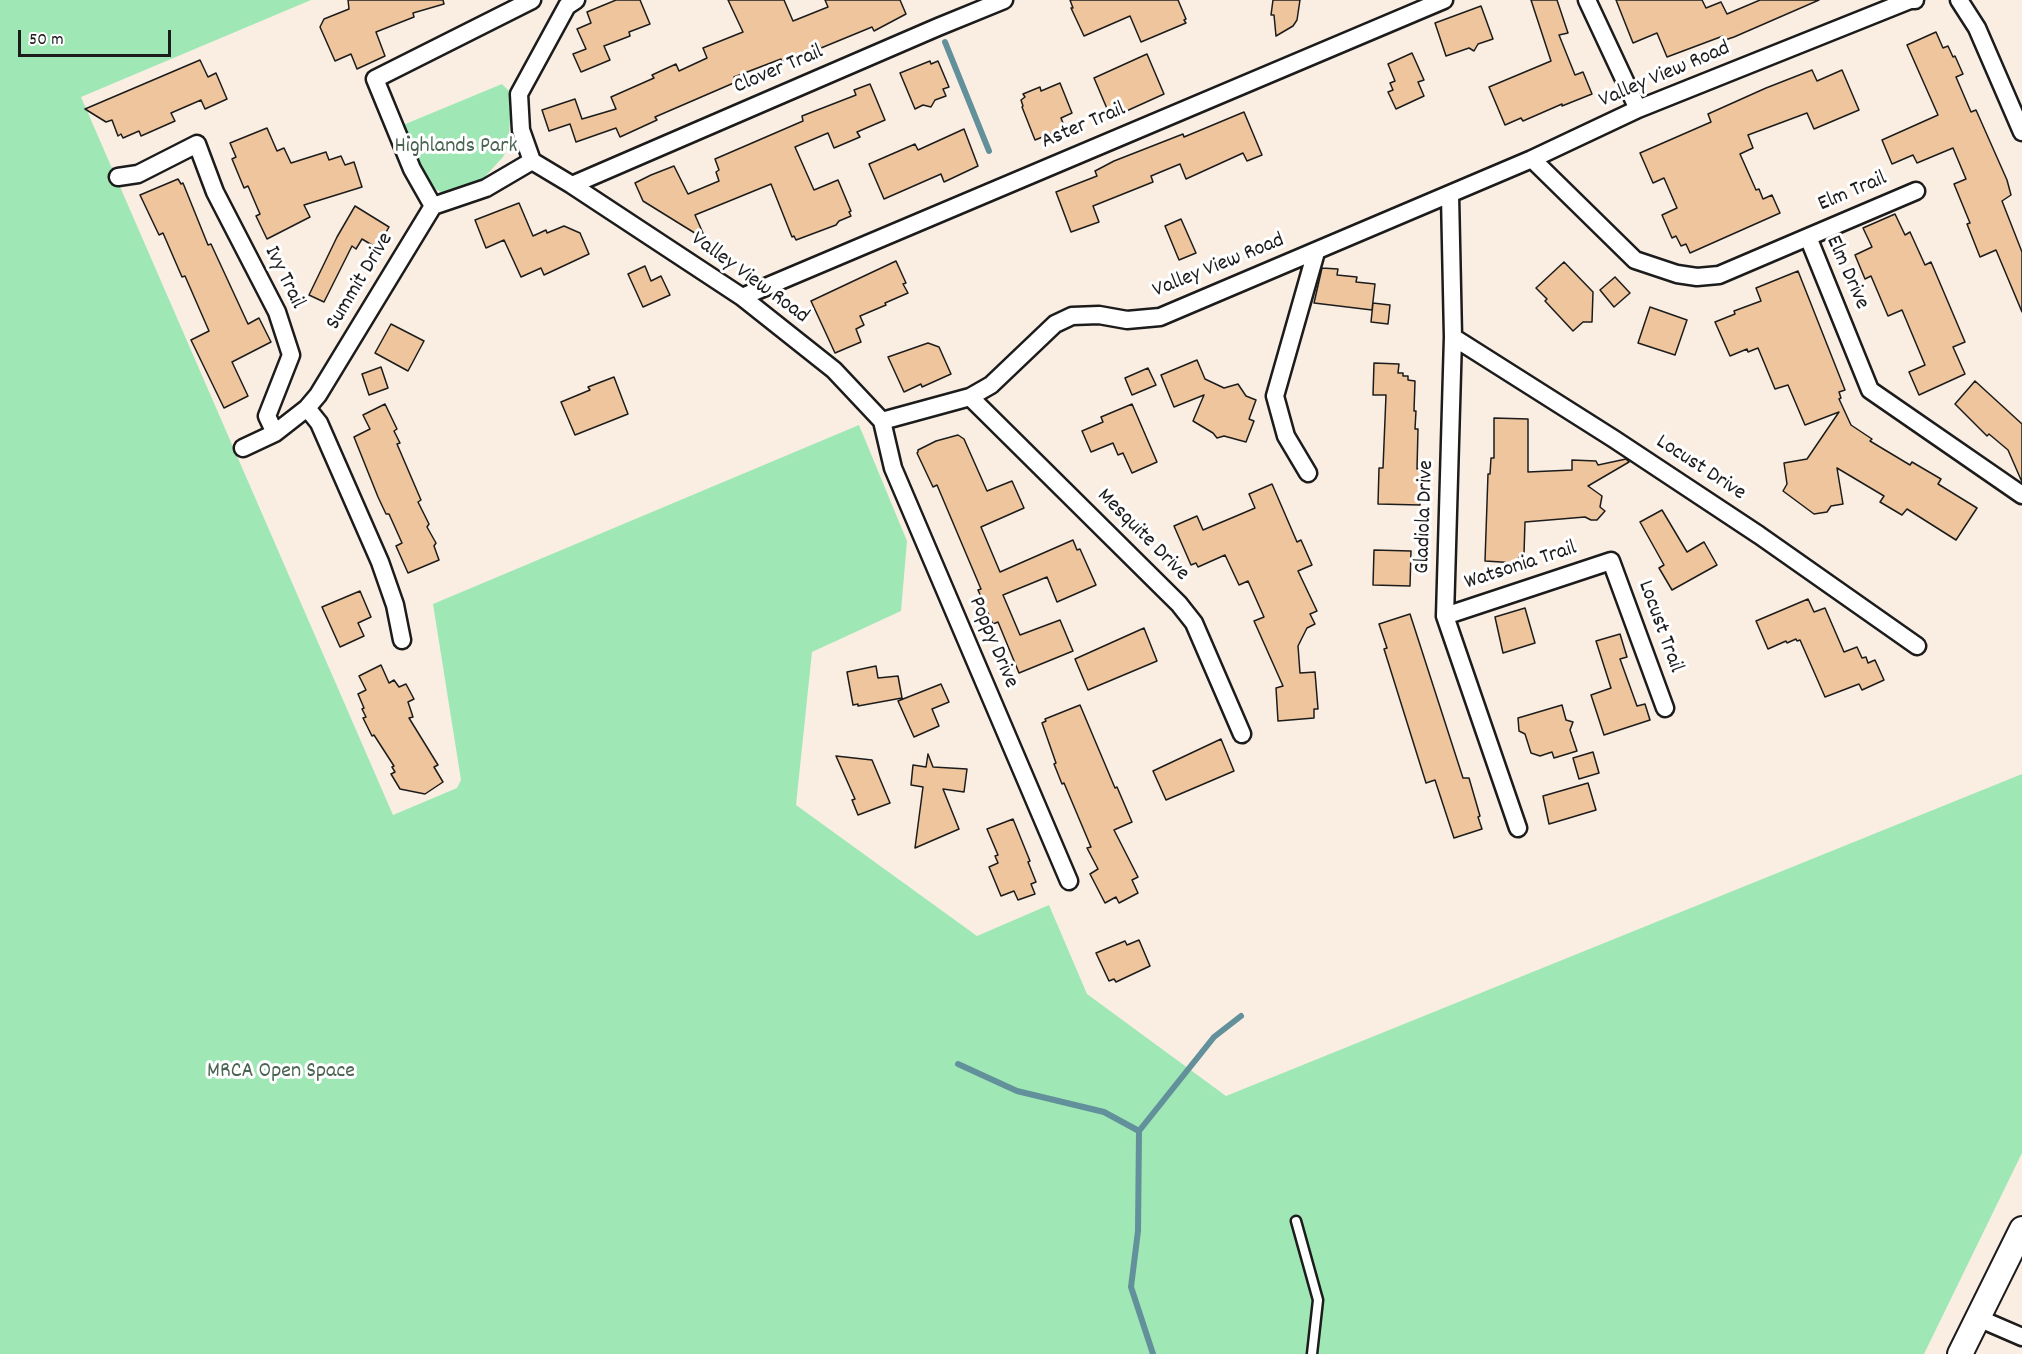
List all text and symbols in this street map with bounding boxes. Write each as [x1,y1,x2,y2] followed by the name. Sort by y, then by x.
[21,18,174,56] scale bar
[29,28,64,53] text: 50 m
[1596,37,1734,115] street label: Valley View Road
[730,40,828,102] street label: Clover Trail
[1038,97,1130,157] street label: Aster Trail
[395,135,517,161] park label: Highlands Park
[1815,167,1891,219] street label: Elm Trail
[685,227,813,331] street label: Valley View Road
[322,228,400,336] street label: Summit Drive
[1149,229,1289,305] street label: Valley View Road
[1818,232,1874,314] street label: Elm Drive
[257,242,309,314] street label: Ivy Trail
[1650,430,1750,508] street label: Locust Drive
[1411,460,1441,574] street label: Gladiola Drive
[1090,484,1194,588] street label: Mesquite Drive
[1462,536,1580,598] street label: Watsonia Trail
[1630,577,1688,677] street label: Locust Trail
[961,593,1023,693] street label: Poppy Drive
[207,1060,355,1086] park label: MRCA Open Space

